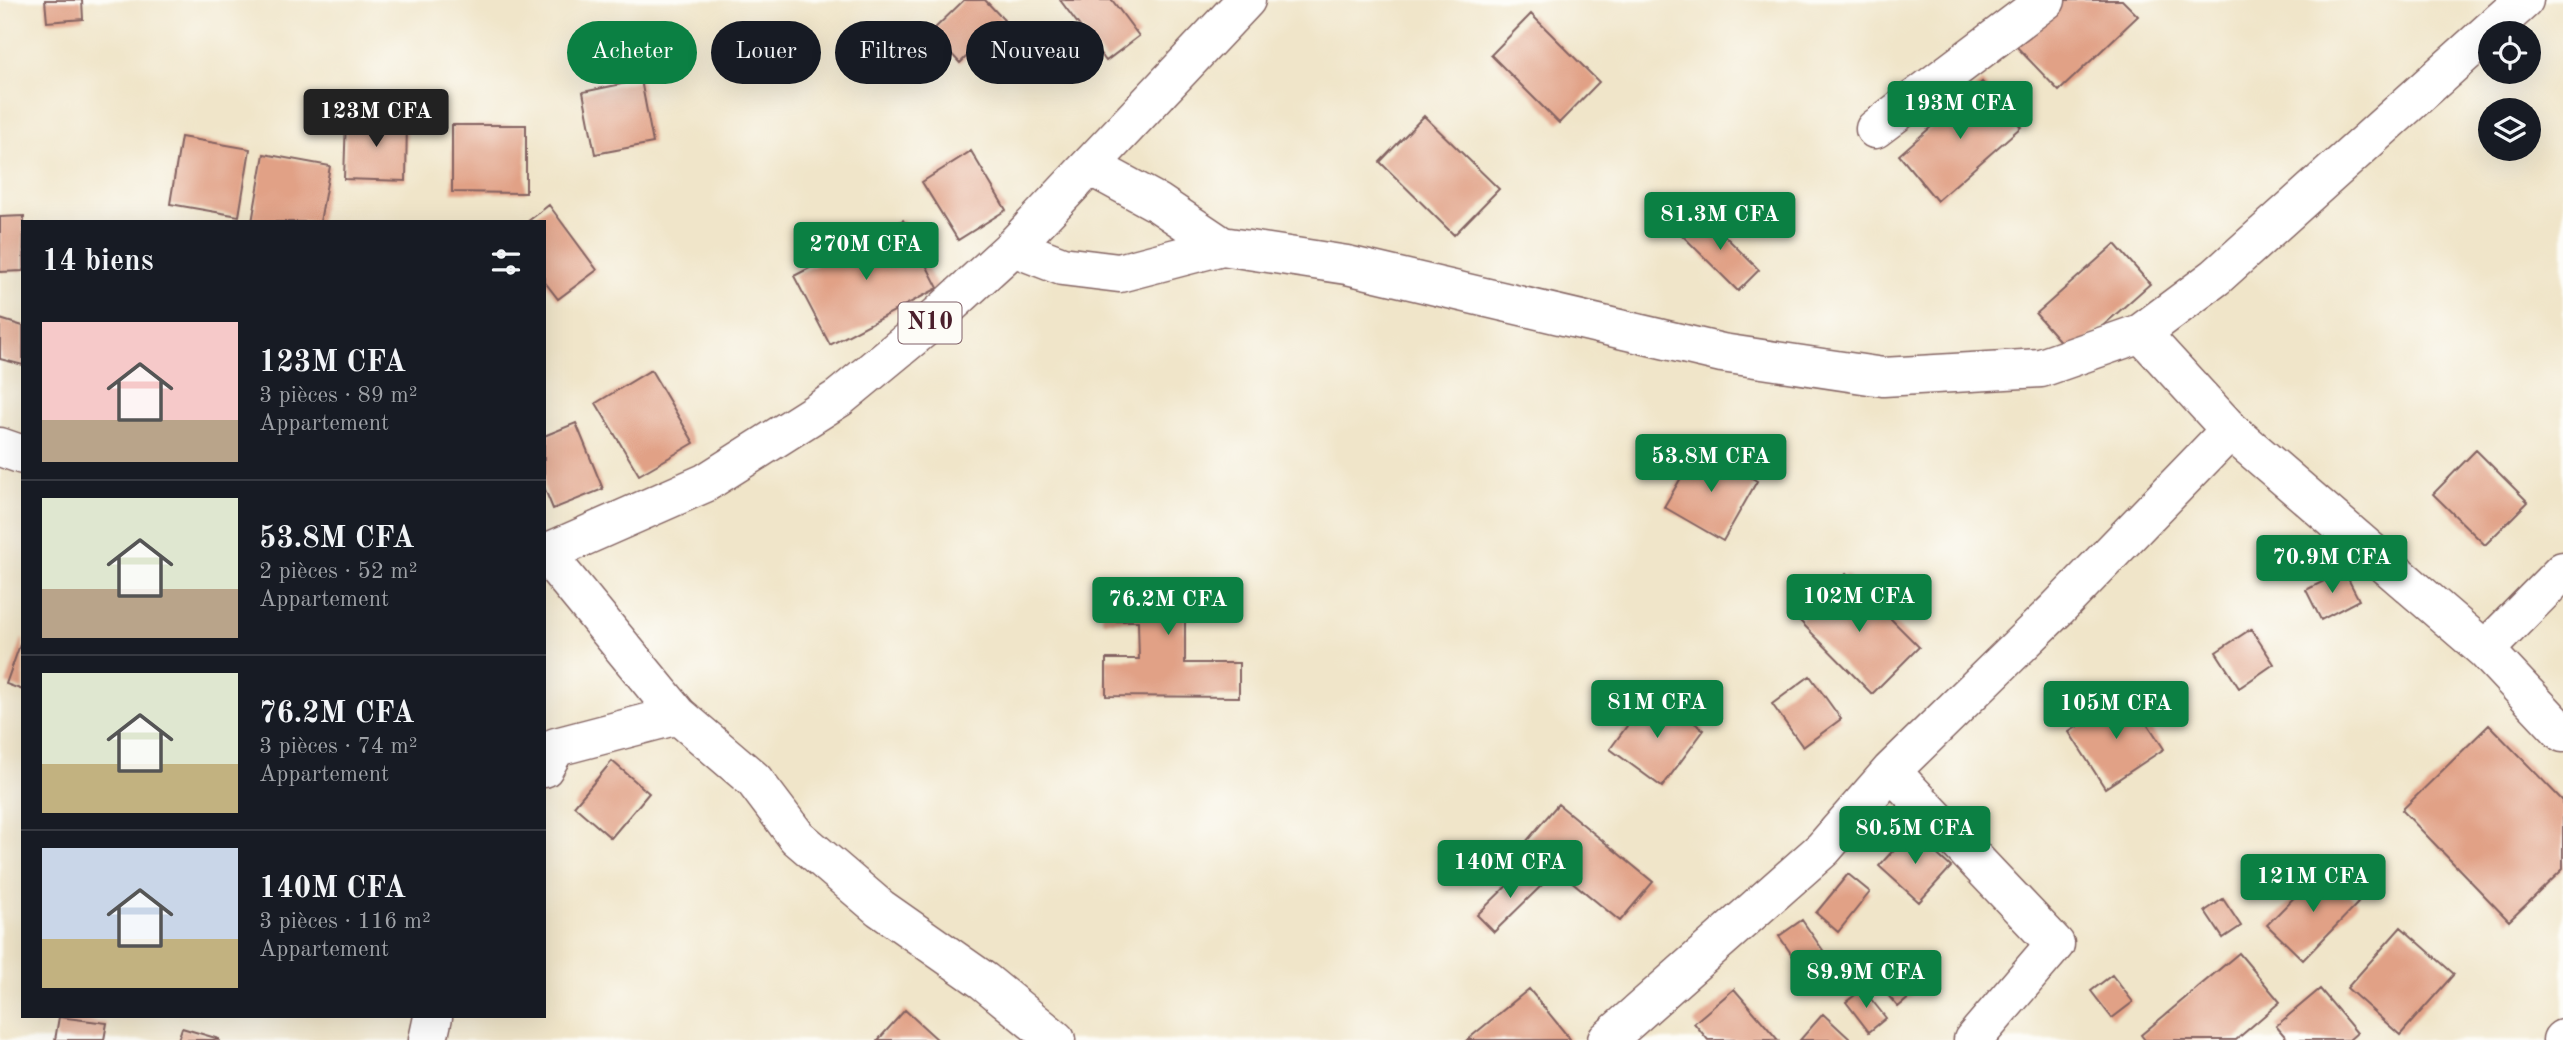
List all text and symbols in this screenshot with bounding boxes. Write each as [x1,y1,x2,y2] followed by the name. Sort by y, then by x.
[567,21,697,84] chip: Acheter
[711,21,821,84] chip: Louer
[835,21,952,84] chip: Filtres
[966,21,1104,84] chip: Nouveau
[2478,21,2541,161] map controls
[2478,21,2541,84] button: locate
[1888,82,2032,141] pin: 193M CFA
[304,90,448,149] pin: 123M CFA
[1904,92,2016,115] text: 193M CFA
[2478,98,2541,161] button: layers
[320,100,432,123] text: 123M CFA
[1640,192,1800,252] pin: 81.3M CFA
[1660,203,1780,226] text: 81.3M CFA
[794,222,938,282] pin: 270M CFA
[810,233,922,256] text: 270M CFA
[487,243,525,281] icon: filters
[42,247,154,277] text: 14 biens
[898,302,962,344] road number: N10
[259,348,406,378] text: 123M CFA
[98,350,182,434] icon: home
[259,384,418,407] text: 3 pièces · 89 m²
[259,412,389,435] text: Appartement
[1631,434,1791,494] pin: 53.8M CFA
[1651,445,1771,468] text: 53.8M CFA
[259,524,415,554] text: 53.8M CFA
[98,526,182,610] icon: home
[2252,536,2412,595] pin: 70.9M CFA
[2272,546,2392,569] text: 70.9M CFA
[259,560,418,583] text: 2 pièces · 52 m²
[1787,574,1931,634] pin: 102M CFA
[1088,578,1248,637] pin: 76.2M CFA
[1803,585,1915,608] text: 102M CFA
[259,588,389,611] text: Appartement
[1108,588,1228,611] text: 76.2M CFA
[1592,680,1722,740] pin: 81M CFA
[2044,682,2188,741] pin: 105M CFA
[1607,691,1707,714] text: 81M CFA
[2060,692,2172,715] text: 105M CFA
[259,699,415,729] text: 76.2M CFA
[98,701,182,785] icon: home
[259,735,418,758] text: 3 pièces · 74 m²
[259,763,389,786] text: Appartement
[1835,806,1995,866] pin: 80.5M CFA
[1855,817,1975,840] text: 80.5M CFA
[1438,841,1582,900] pin: 140M CFA
[1454,851,1566,874] text: 140M CFA
[2241,855,2385,914] pin: 121M CFA
[2257,865,2369,888] text: 121M CFA
[259,874,406,904] text: 140M CFA
[98,876,182,960] icon: home
[259,910,431,933] text: 3 pièces · 116 m²
[259,938,389,961] text: Appartement
[1786,950,1946,1010] pin: 89.9M CFA
[1806,961,1926,984] text: 89.9M CFA

